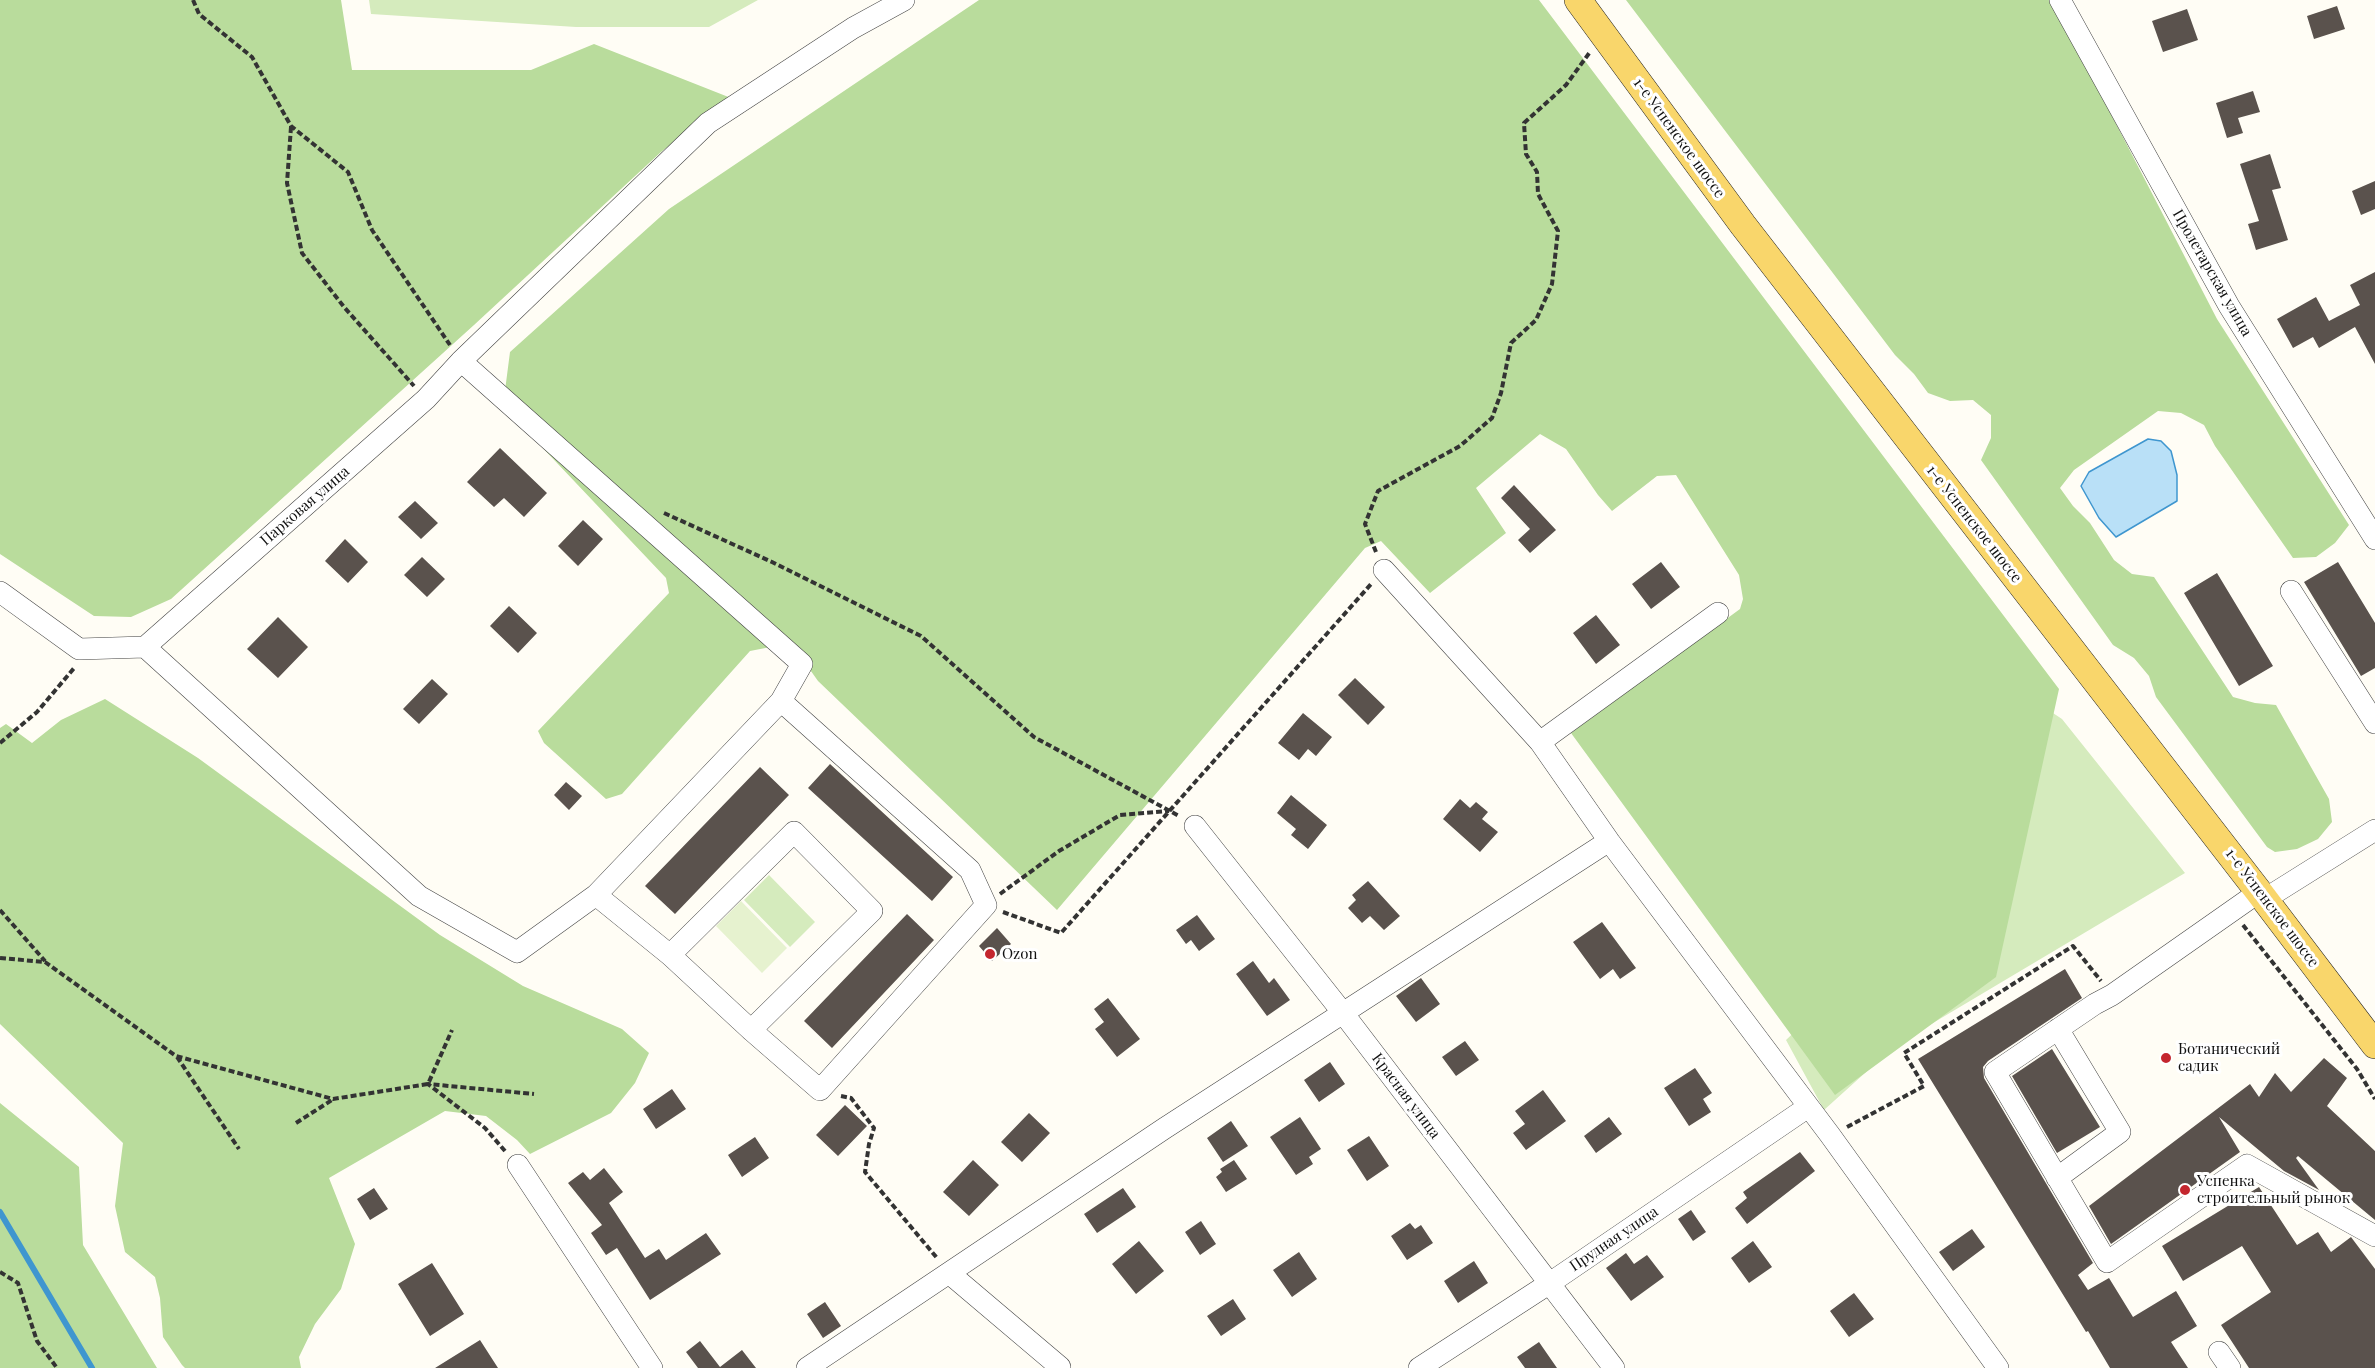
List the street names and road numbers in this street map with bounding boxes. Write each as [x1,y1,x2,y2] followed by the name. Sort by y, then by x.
[1629,74,1729,202] street label: 1-е Успенское шоссе
[2168,206,2256,340] street label: Пролетарская улица
[257,462,353,550] street label: Парковая улица
[1923,462,2025,586] street label: 1-е Успенское шоссе
[2221,845,2323,971] street label: 1-е Успенское шоссе
[1368,1050,1444,1142] street label: Красная улица
[1566,1203,1662,1275] street label: Прудная улица

